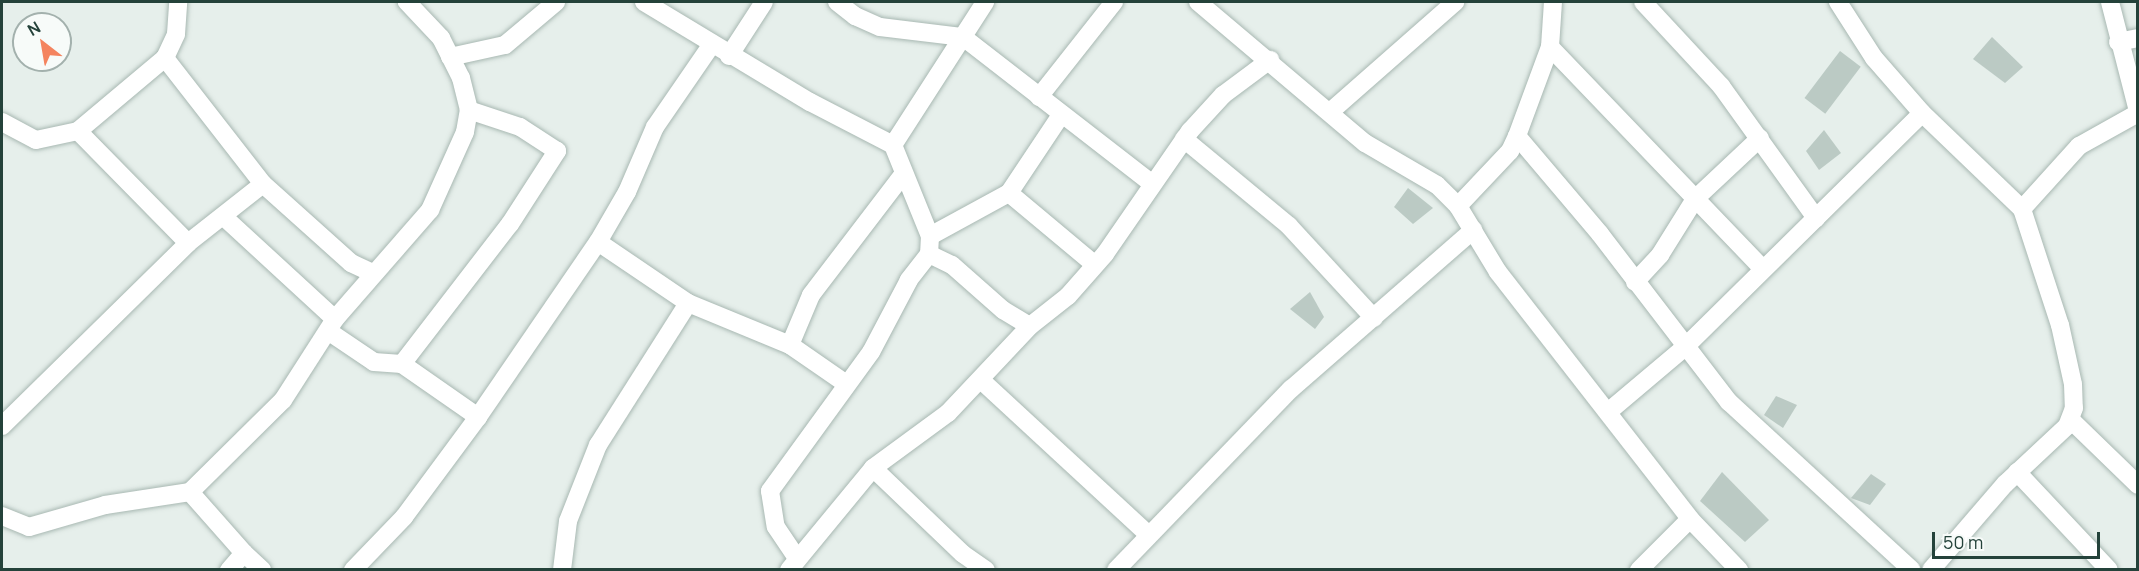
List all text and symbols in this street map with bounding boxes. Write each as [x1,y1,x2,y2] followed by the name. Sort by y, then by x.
[12,12,72,72] north arrow
[23,16,44,41] text: N
[1935,520,2103,558] scale bar
[1943,530,1983,554] text: 50 m

